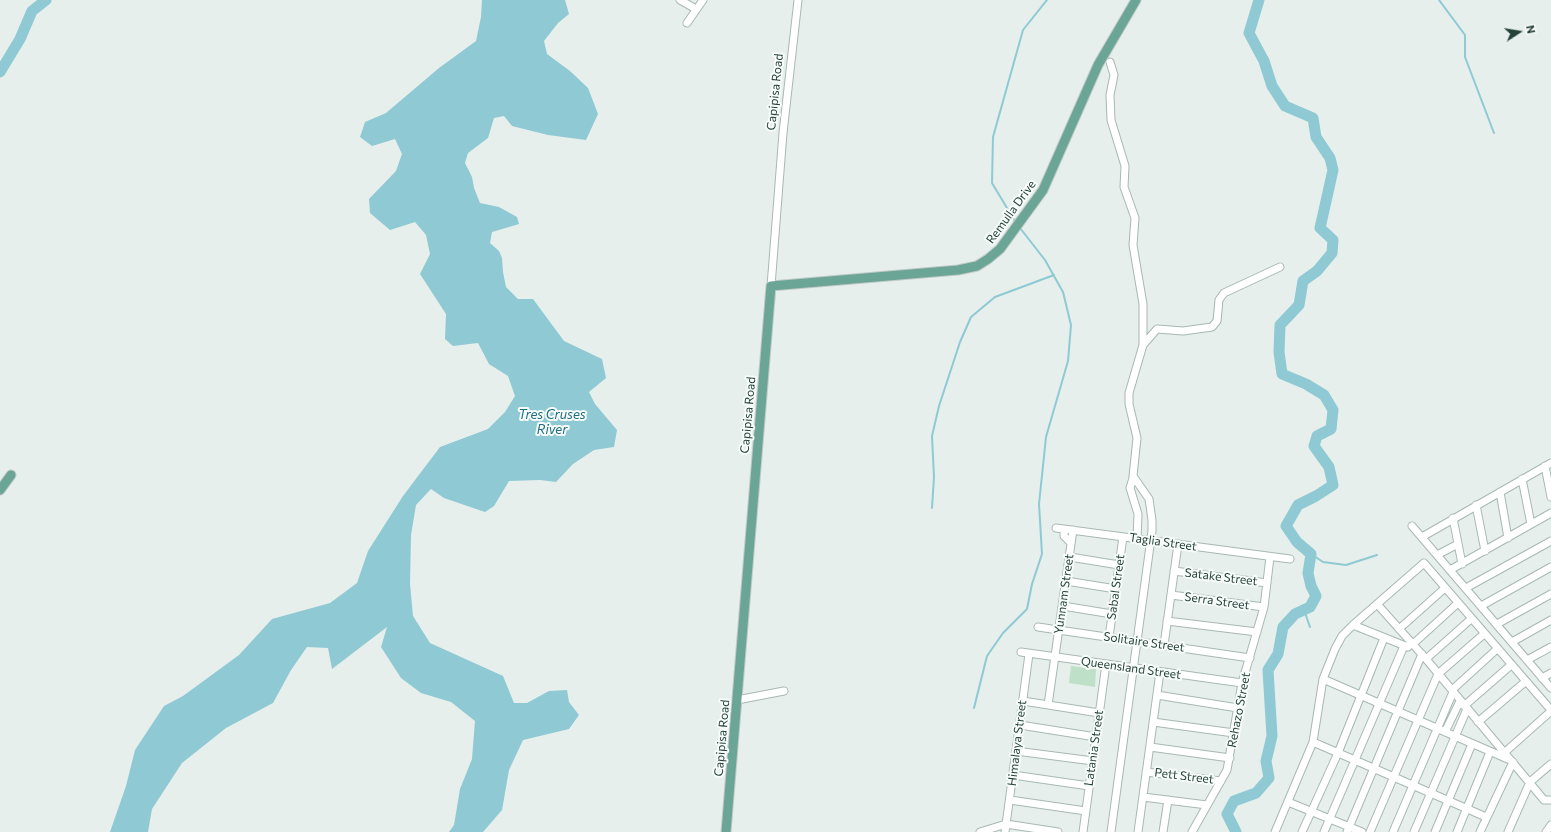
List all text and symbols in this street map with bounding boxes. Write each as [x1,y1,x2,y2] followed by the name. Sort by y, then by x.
[1499,12,1539,52] north arrow
[1524,24,1538,35] text: N
[764,53,786,131] street label: Capipisa Road
[983,178,1039,246] street label: Remulla Drive
[737,376,759,454] street label: Capipisa Road
[518,407,586,438] water label: Tres Cruses River
[1128,530,1198,554] street label: Taglia Street
[1051,553,1077,635] street label: Yunnam Street
[1104,553,1128,621] street label: Sabal Street
[1184,565,1258,589] street label: Satake Street
[1184,589,1250,613] street label: Serra Street
[1103,629,1185,655] street label: Solitaire Street
[1080,654,1182,682] street label: Queensland Street
[1225,671,1253,749] street label: Rehazo Street
[711,699,733,777] street label: Capipisa Road
[1005,699,1029,787] street label: Himalaya Street
[1082,709,1106,787] street label: Latania Street
[1154,765,1214,787] street label: Pett Street

